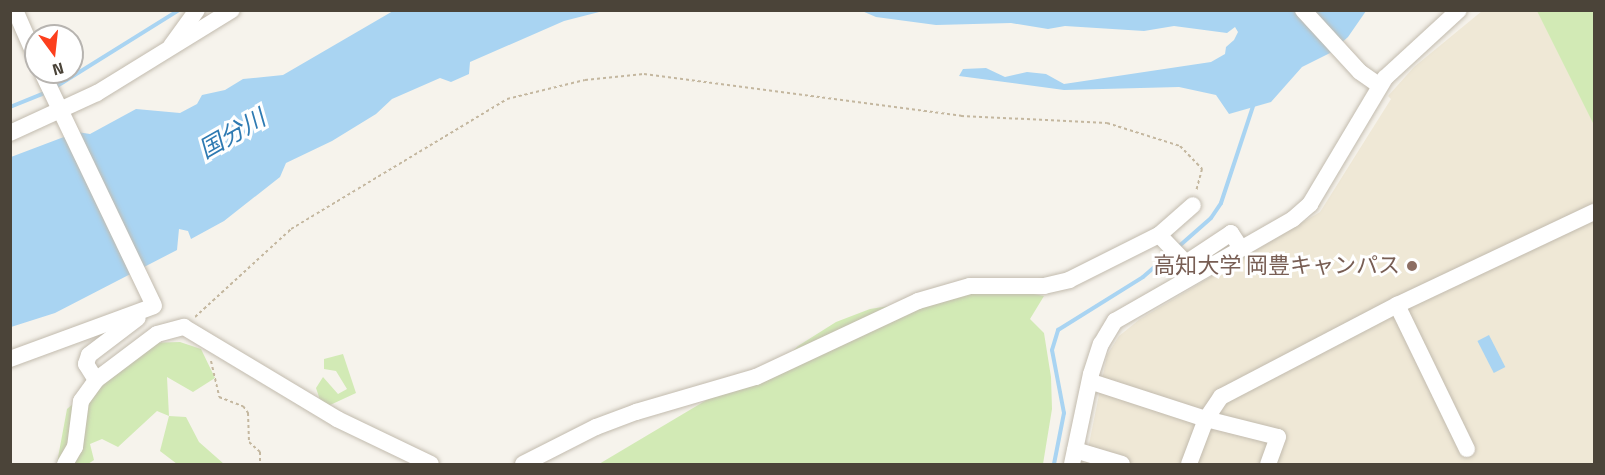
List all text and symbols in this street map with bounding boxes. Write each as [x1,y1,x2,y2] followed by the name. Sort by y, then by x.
[24,24,84,84] north arrow
[50,56,67,82] text: N
[194,104,270,164] water label: 国分川
[1153,253,1400,279] place label: 高知大学 岡豊キャンパス
[1405,259,1419,273] marker: 高知大学 岡豊キャンパス

